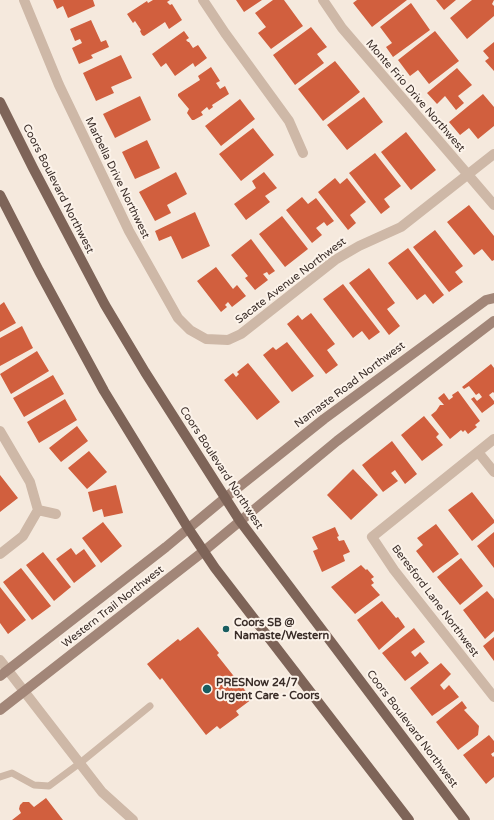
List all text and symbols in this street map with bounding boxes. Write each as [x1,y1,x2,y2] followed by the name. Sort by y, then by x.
[363,37,467,155] street label: Monte Frio Drive Northwest
[82,115,152,241] street label: Marbella Drive Northwest
[20,122,96,256] street label: Coors Boulevard Northwest
[233,235,349,327] street label: Sacate Avenue Northwest
[292,339,408,431] street label: Namaste Road Northwest
[176,404,266,532] street label: Coors Boulevard Northwest
[389,542,481,660] street label: Beresford Lane Northwest
[59,563,167,651] street label: Western Trail Northwest
[234,616,329,642] place label: Coors SB @ Namaste/Western
[221,624,231,634] marker: Coors SB @ Namaste/Western
[364,668,460,790] street label: Coors Boulevard Northwest
[216,676,320,702] place label: PRESNow 24/7 Urgent Care - Coors
[201,683,213,695] marker: PRESNow 24/7 Urgent Care - Coors

